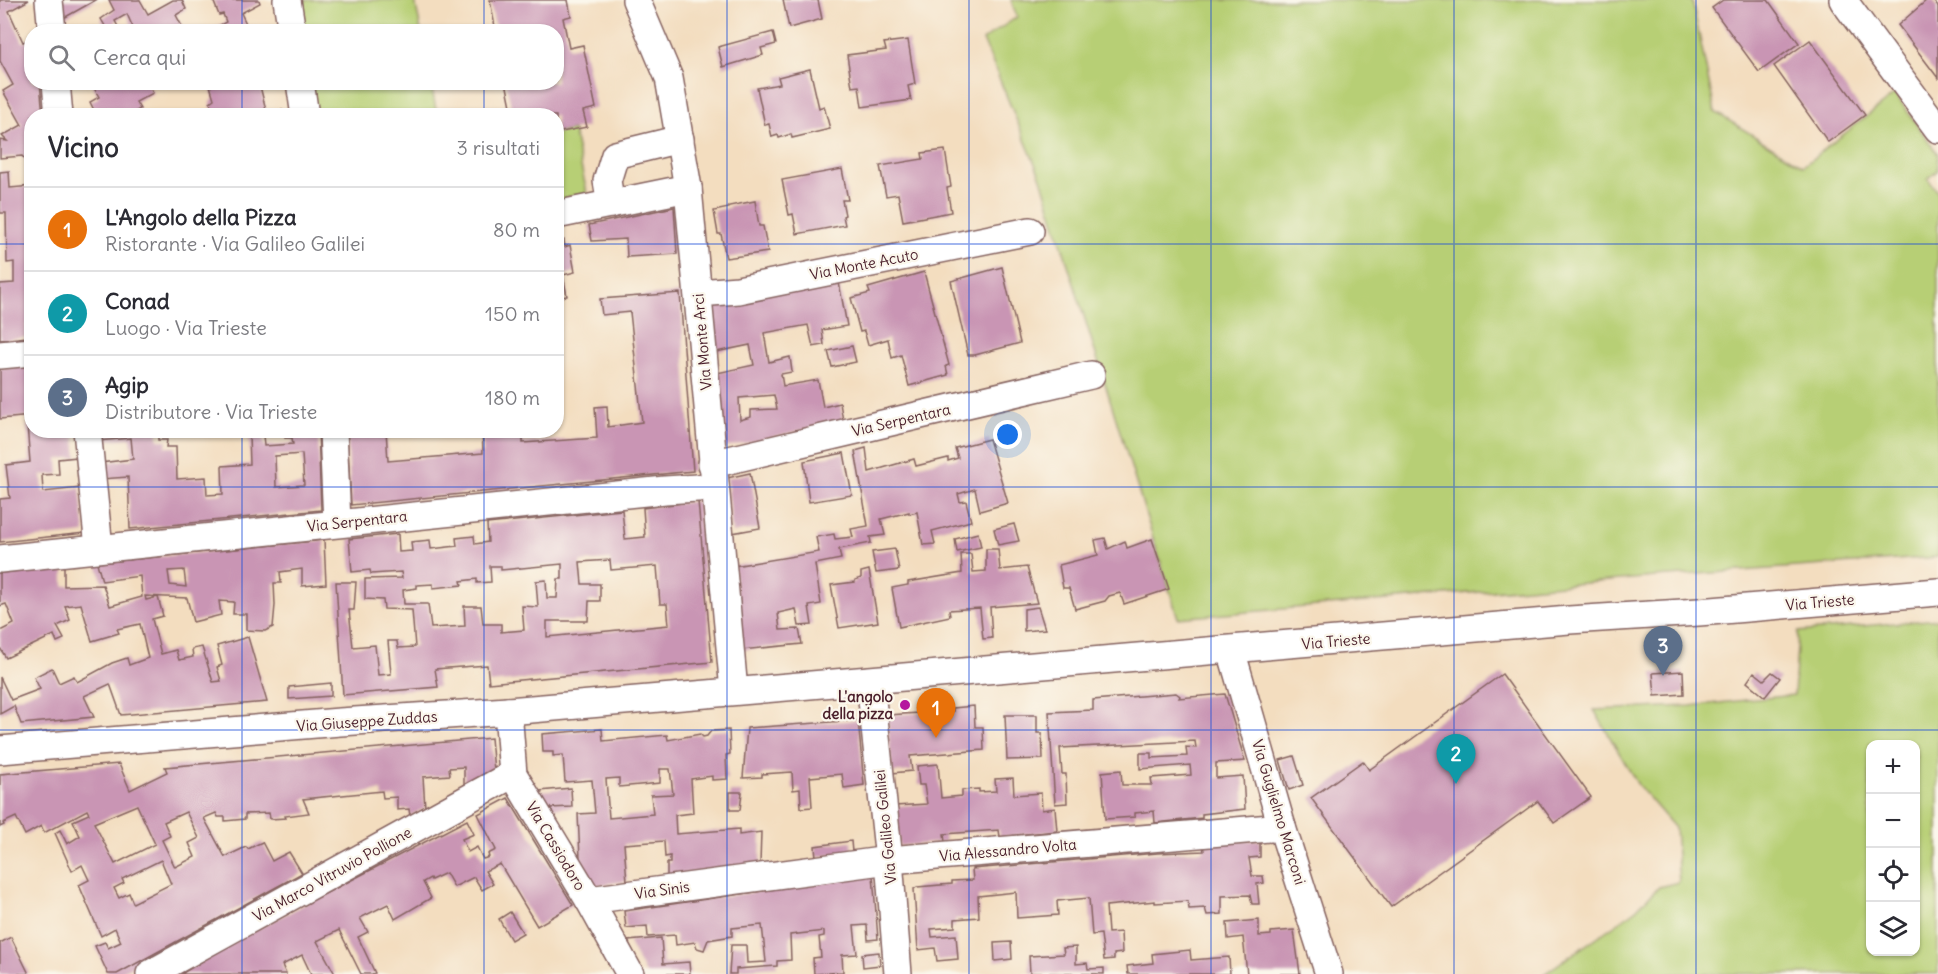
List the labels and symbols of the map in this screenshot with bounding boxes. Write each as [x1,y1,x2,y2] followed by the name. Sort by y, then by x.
[808,244,920,284] street label: Via Monte Acuto
[688,293,716,391] street label: Via Monte Arci
[850,399,953,441] street label: Via Serpentara
[993,420,1022,449] your location
[306,506,409,536] street label: Via Serpentara
[1785,590,1855,614] street label: Via Trieste
[1644,626,1682,676] pin: 3
[1301,629,1371,653] street label: Via Trieste
[823,687,894,724] place label: L'angolo della pizza
[916,688,956,738] pin: 1
[898,698,912,712] marker: L'angolo della pizza
[296,707,438,735] street label: Via Giuseppe Zuddas
[1436,734,1476,784] pin: 2
[1248,737,1310,887] street label: Via Guglielmo Marconi
[870,769,900,885] street label: Via Galileo Galilei
[522,798,590,894] street label: Via Cassiodoro
[249,822,415,926] street label: Via Marco Vitruvio Pollione
[939,834,1078,865] street label: Via Alessandro Volta
[633,877,691,903] street label: Via Sinis

